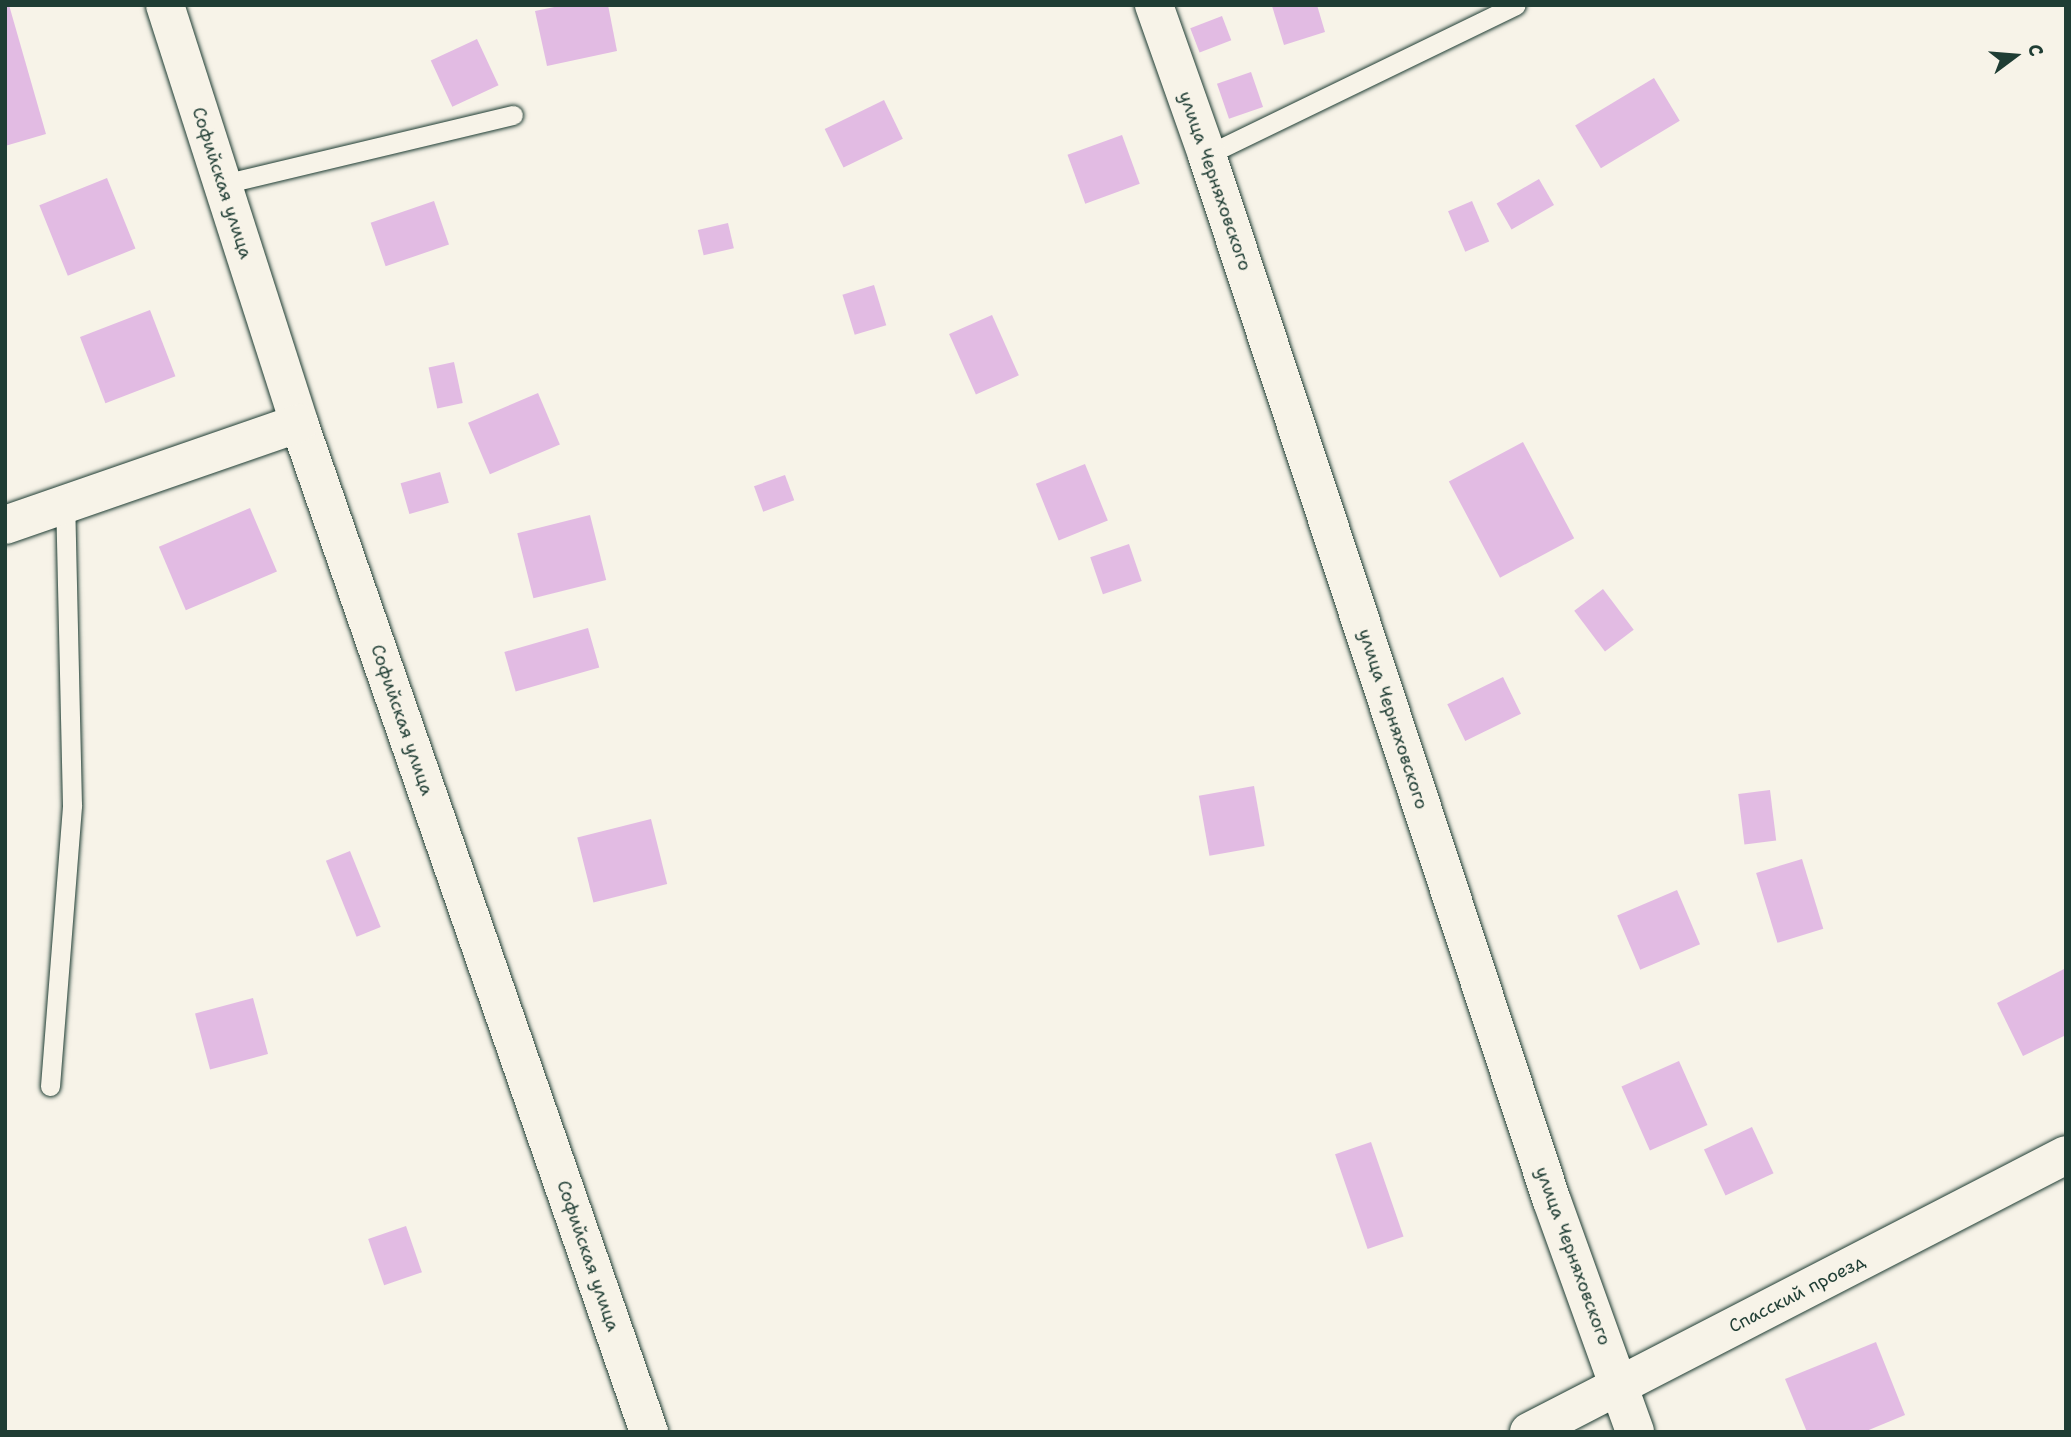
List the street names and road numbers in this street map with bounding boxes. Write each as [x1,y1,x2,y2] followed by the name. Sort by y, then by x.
[1174,88,1256,274] street label: улица Черняховского
[187,104,257,262] street label: Софийская улица
[1354,626,1432,812] street label: улица Черняховского
[366,642,438,798] street label: Софийская улица
[1531,1164,1615,1348] street label: улица Черняховского
[552,1178,624,1334] street label: Софийская улица
[1725,1250,1869,1338] street label: Спасский проезд

